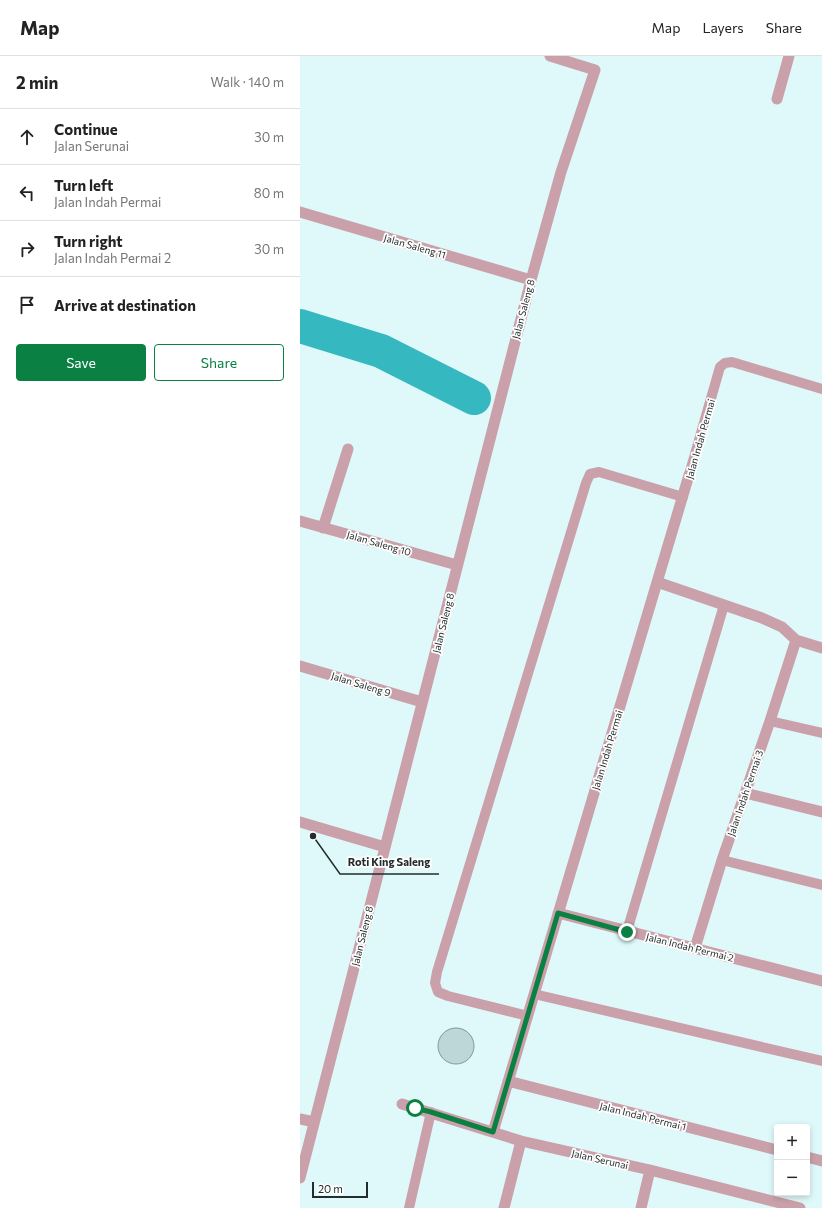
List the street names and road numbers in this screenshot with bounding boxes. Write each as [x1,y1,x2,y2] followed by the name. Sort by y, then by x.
[383,231,447,261] street label: Jalan Saleng 11
[509,278,537,340] street label: Jalan Saleng 8
[683,398,717,480] street label: Jalan Indah Permai
[345,528,413,558] street label: Jalan Saleng 10
[430,592,456,654] street label: Jalan Saleng 8
[330,669,392,699] street label: Jalan Saleng 9
[589,709,625,791] street label: Jalan Indah Permai
[725,748,765,838] street label: Jalan Indah Permai 3
[349,905,375,967] street label: Jalan Saleng 8
[645,930,736,964] street label: Jalan Indah Permai 2
[598,1099,688,1133] street label: Jalan Indah Permai 1
[570,1147,630,1171] street label: Jalan Serunai

